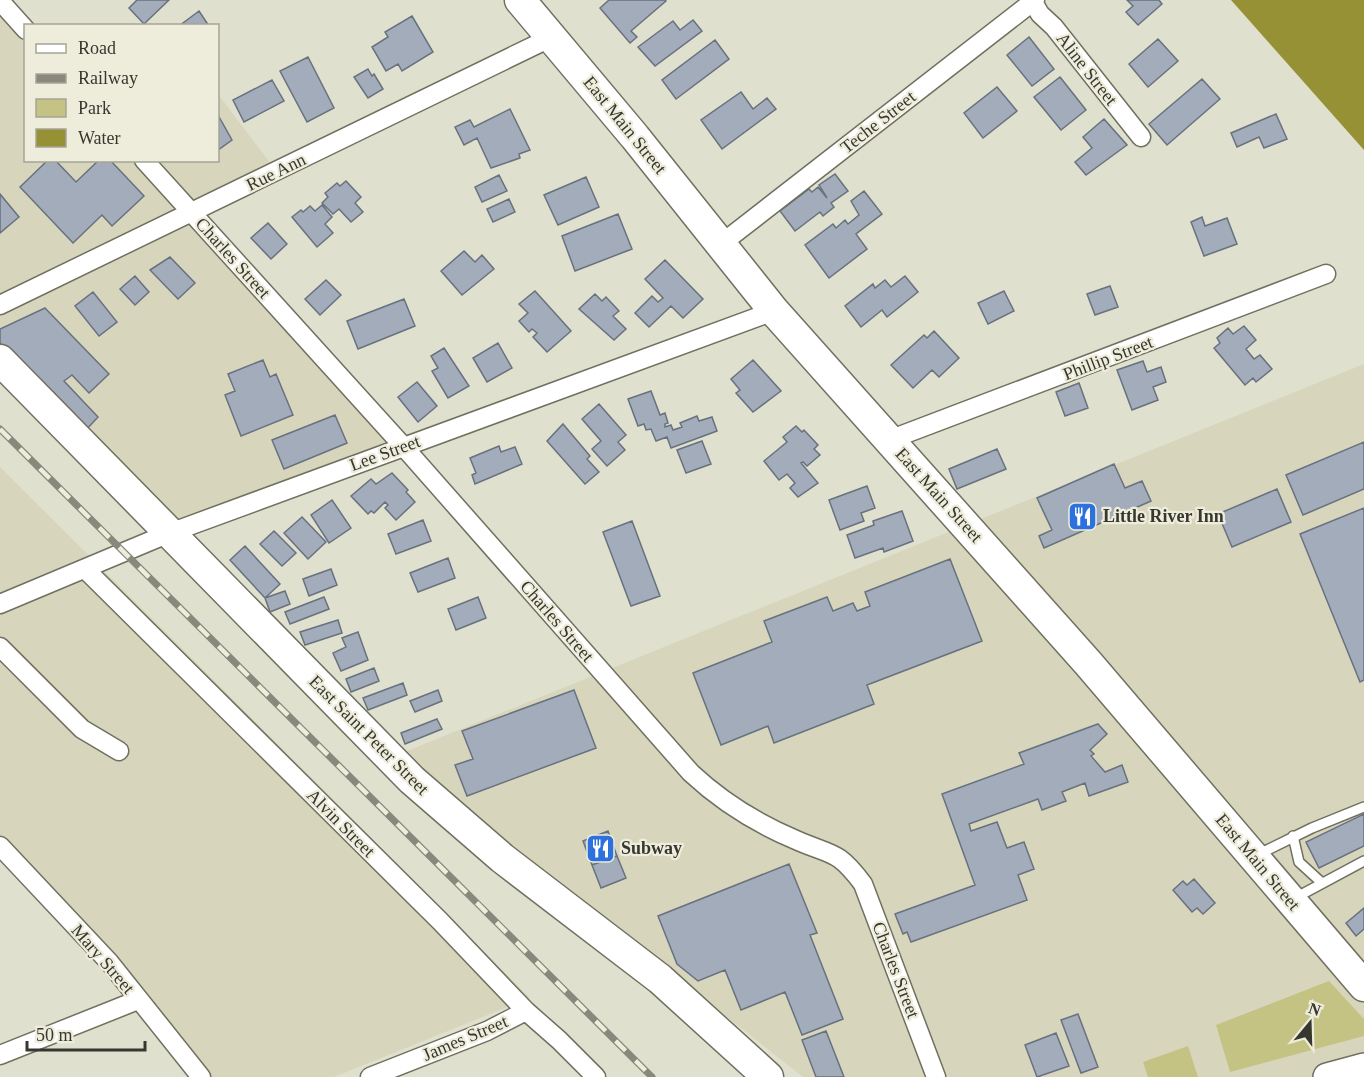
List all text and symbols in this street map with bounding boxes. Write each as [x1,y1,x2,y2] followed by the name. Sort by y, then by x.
[24,24,219,162] legend
[1052,29,1122,109] street label: Aline Street
[78,38,116,58] text: Road
[78,68,138,88] text: Railway
[579,72,671,178] street label: East Main Street
[837,87,919,157] street label: Teche Street
[78,98,111,118] text: Park
[78,128,121,148] text: Water
[243,149,309,195] street label: Rue Ann
[192,214,274,302] street label: Charles Street
[1060,332,1156,384] street label: Phillip Street
[347,431,423,475] street label: Lee Street
[891,444,987,546] street label: East Main Street
[1066,500,1098,532] restaurant icon: Little River Inn
[1103,506,1224,526] place label: Little River Inn
[516,576,598,666] street label: Charles Street
[305,671,433,799] street label: East Saint Peter Street
[303,785,379,861] street label: Alvin Street
[1212,810,1304,914] street label: East Main Street
[584,832,616,864] restaurant icon: Subway
[621,838,682,858] place label: Subway
[868,919,924,1021] street label: Charles Street
[67,920,139,998] street label: Mary Street
[1280,993,1340,1053] north arrow
[1306,999,1323,1019] text: N
[419,1011,511,1065] street label: James Street
[27,1014,146,1052] scale bar
[36,1025,73,1045] text: 50 m

